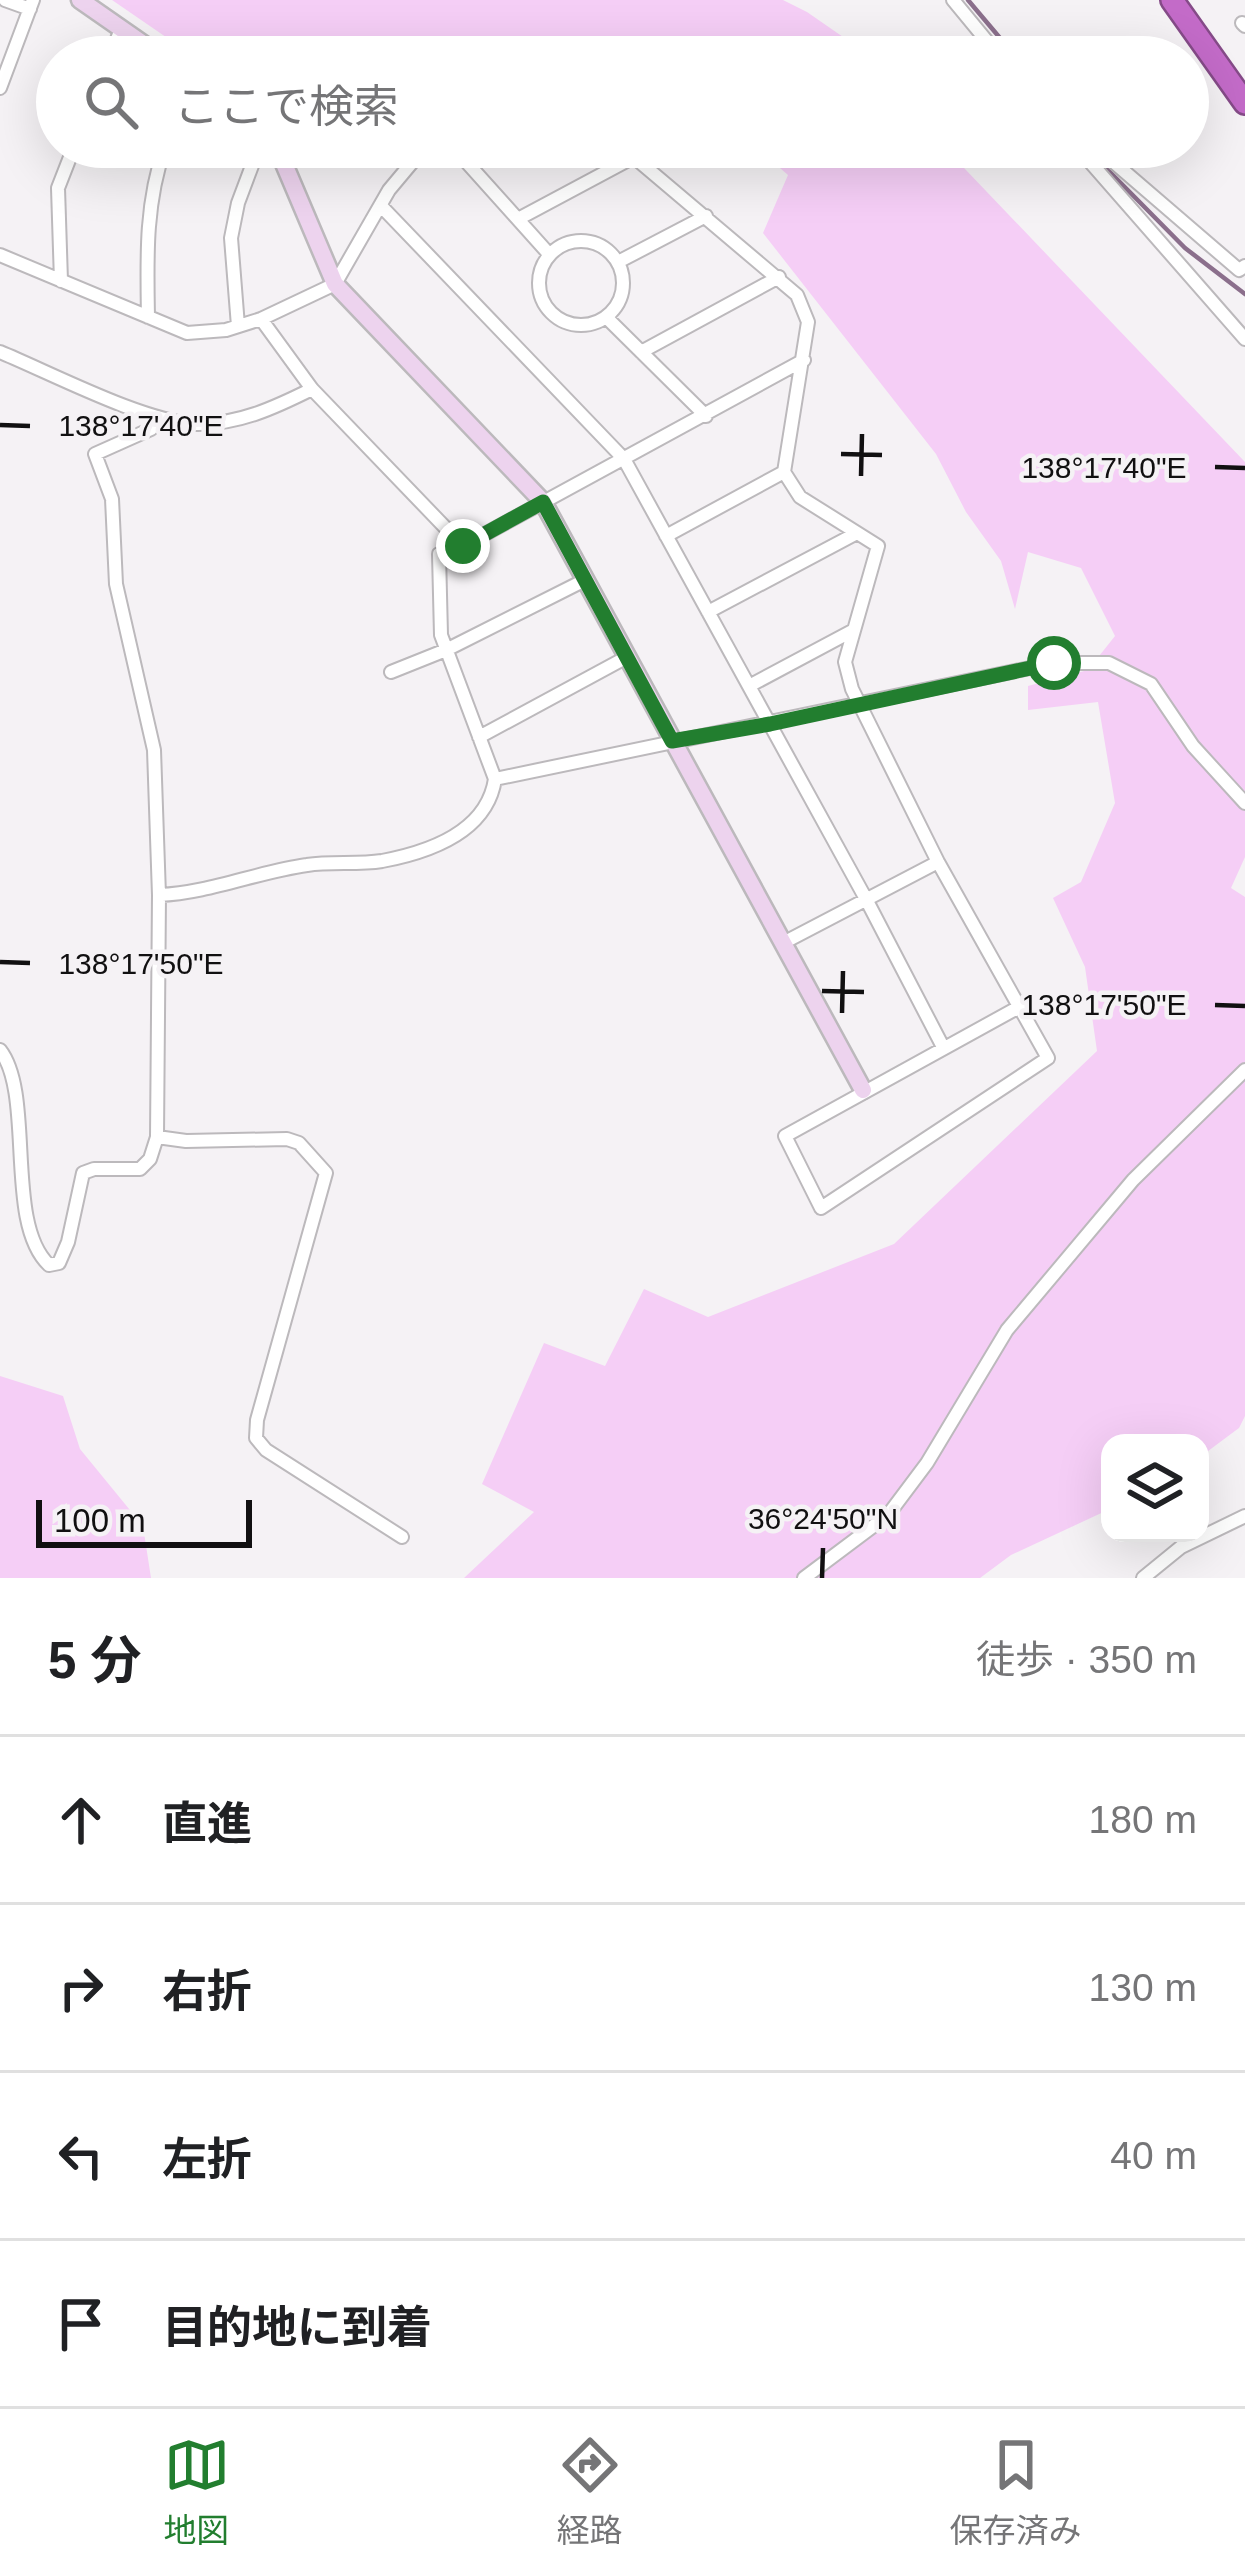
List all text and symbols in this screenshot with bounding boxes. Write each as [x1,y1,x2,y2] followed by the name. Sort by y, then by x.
[36,36,1209,168] search box
[78,69,144,135] icon: search
[174,81,399,132] text: ここで検索
[58,409,224,442] text: 138°17'40"E
[1021,451,1187,484] text: 138°17'40"E
[436,519,490,573] route end
[1027,636,1081,690] route start
[58,947,224,980] text: 138°17'50"E
[1021,988,1187,1021] text: 138°17'50"E
[1101,1434,1209,1542] map controls
[1101,1434,1209,1542] button: layers
[36,1494,252,1547] scale bar
[54,1502,146,1539] text: 100 m
[748,1502,898,1535] text: 36°24'50"N
[48,1632,142,1689] text: 5 分
[976,1638,1197,1681] text: 徒歩 · 350 m
[48,1787,114,1853] icon: ahead
[162,1798,252,1849] text: 直進
[1089,1798,1197,1841] text: 180 m
[48,1955,114,2021] icon: right
[162,1966,252,2017] text: 右折
[1089,1966,1197,2009] text: 130 m
[48,2123,114,2189] icon: left
[162,2134,252,2185] text: 左折
[1110,2134,1197,2177] text: 40 m
[48,2291,114,2357] icon: arrive
[162,2302,432,2353] text: 目的地に到着
[164,2432,230,2552] tab: 地図
[557,2432,623,2552] tab: 経路
[950,2432,1082,2552] tab: 保存済み

